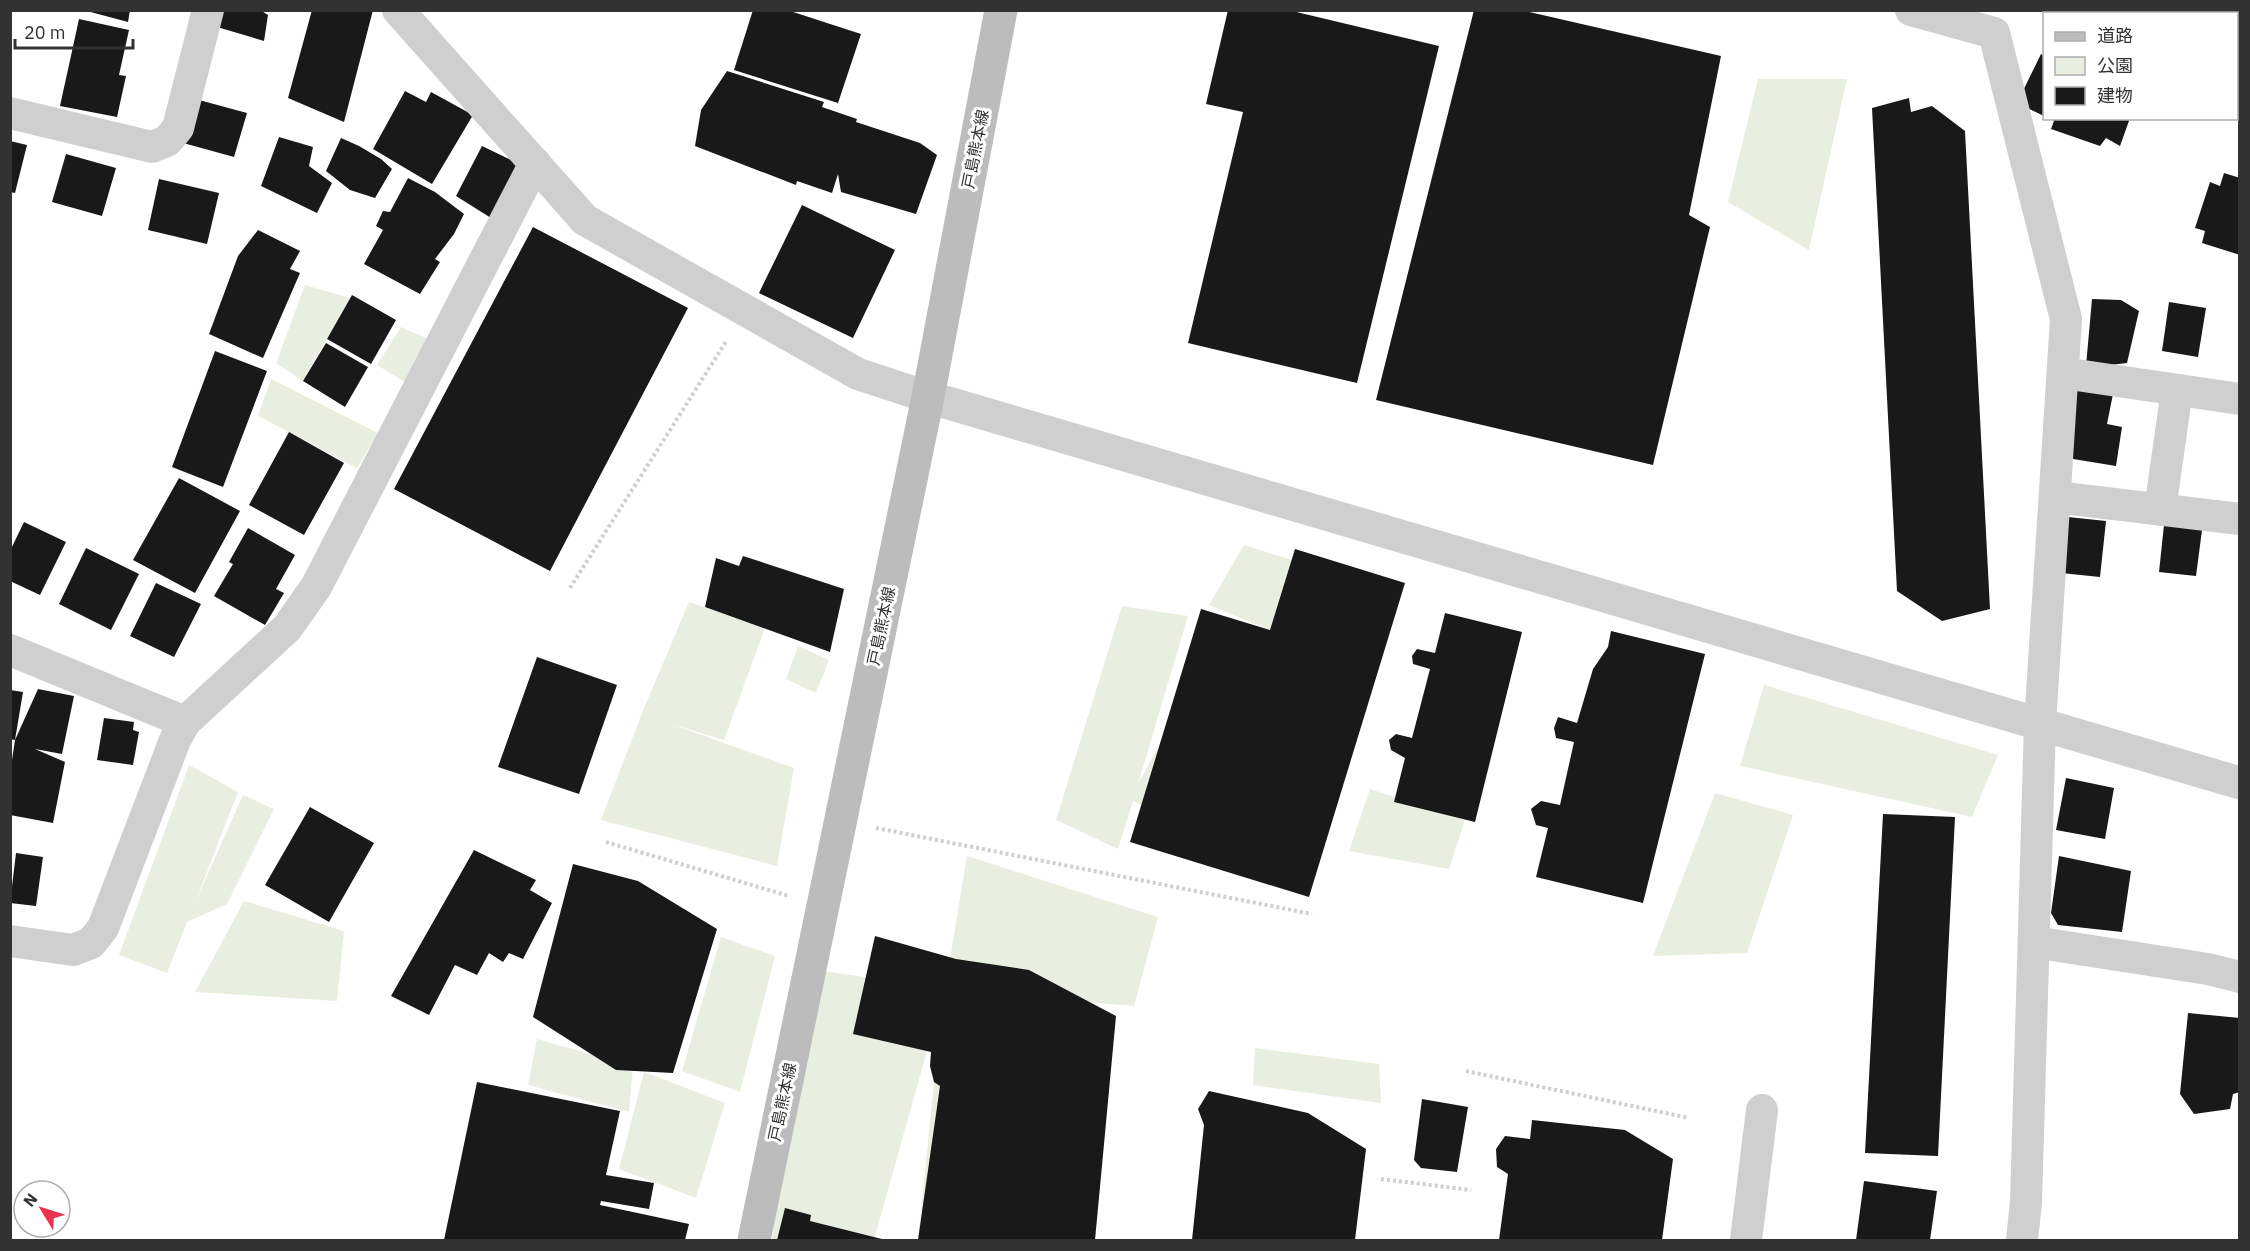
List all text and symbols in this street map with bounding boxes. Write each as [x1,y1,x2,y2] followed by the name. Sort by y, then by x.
[15,12,134,50] scale bar
[2043,12,2238,120] legend
[24,21,66,44] text: 20 m
[2097,24,2133,47] text: 道路
[2097,54,2133,77] text: 公園
[2097,84,2133,107] text: 建物
[958,108,992,190] street label: 戸島熊本線
[863,585,899,667] street label: 戸島熊本線
[764,1061,800,1143] street label: 戸島熊本線
[12,1179,72,1239] north arrow
[19,1189,42,1210] text: N

